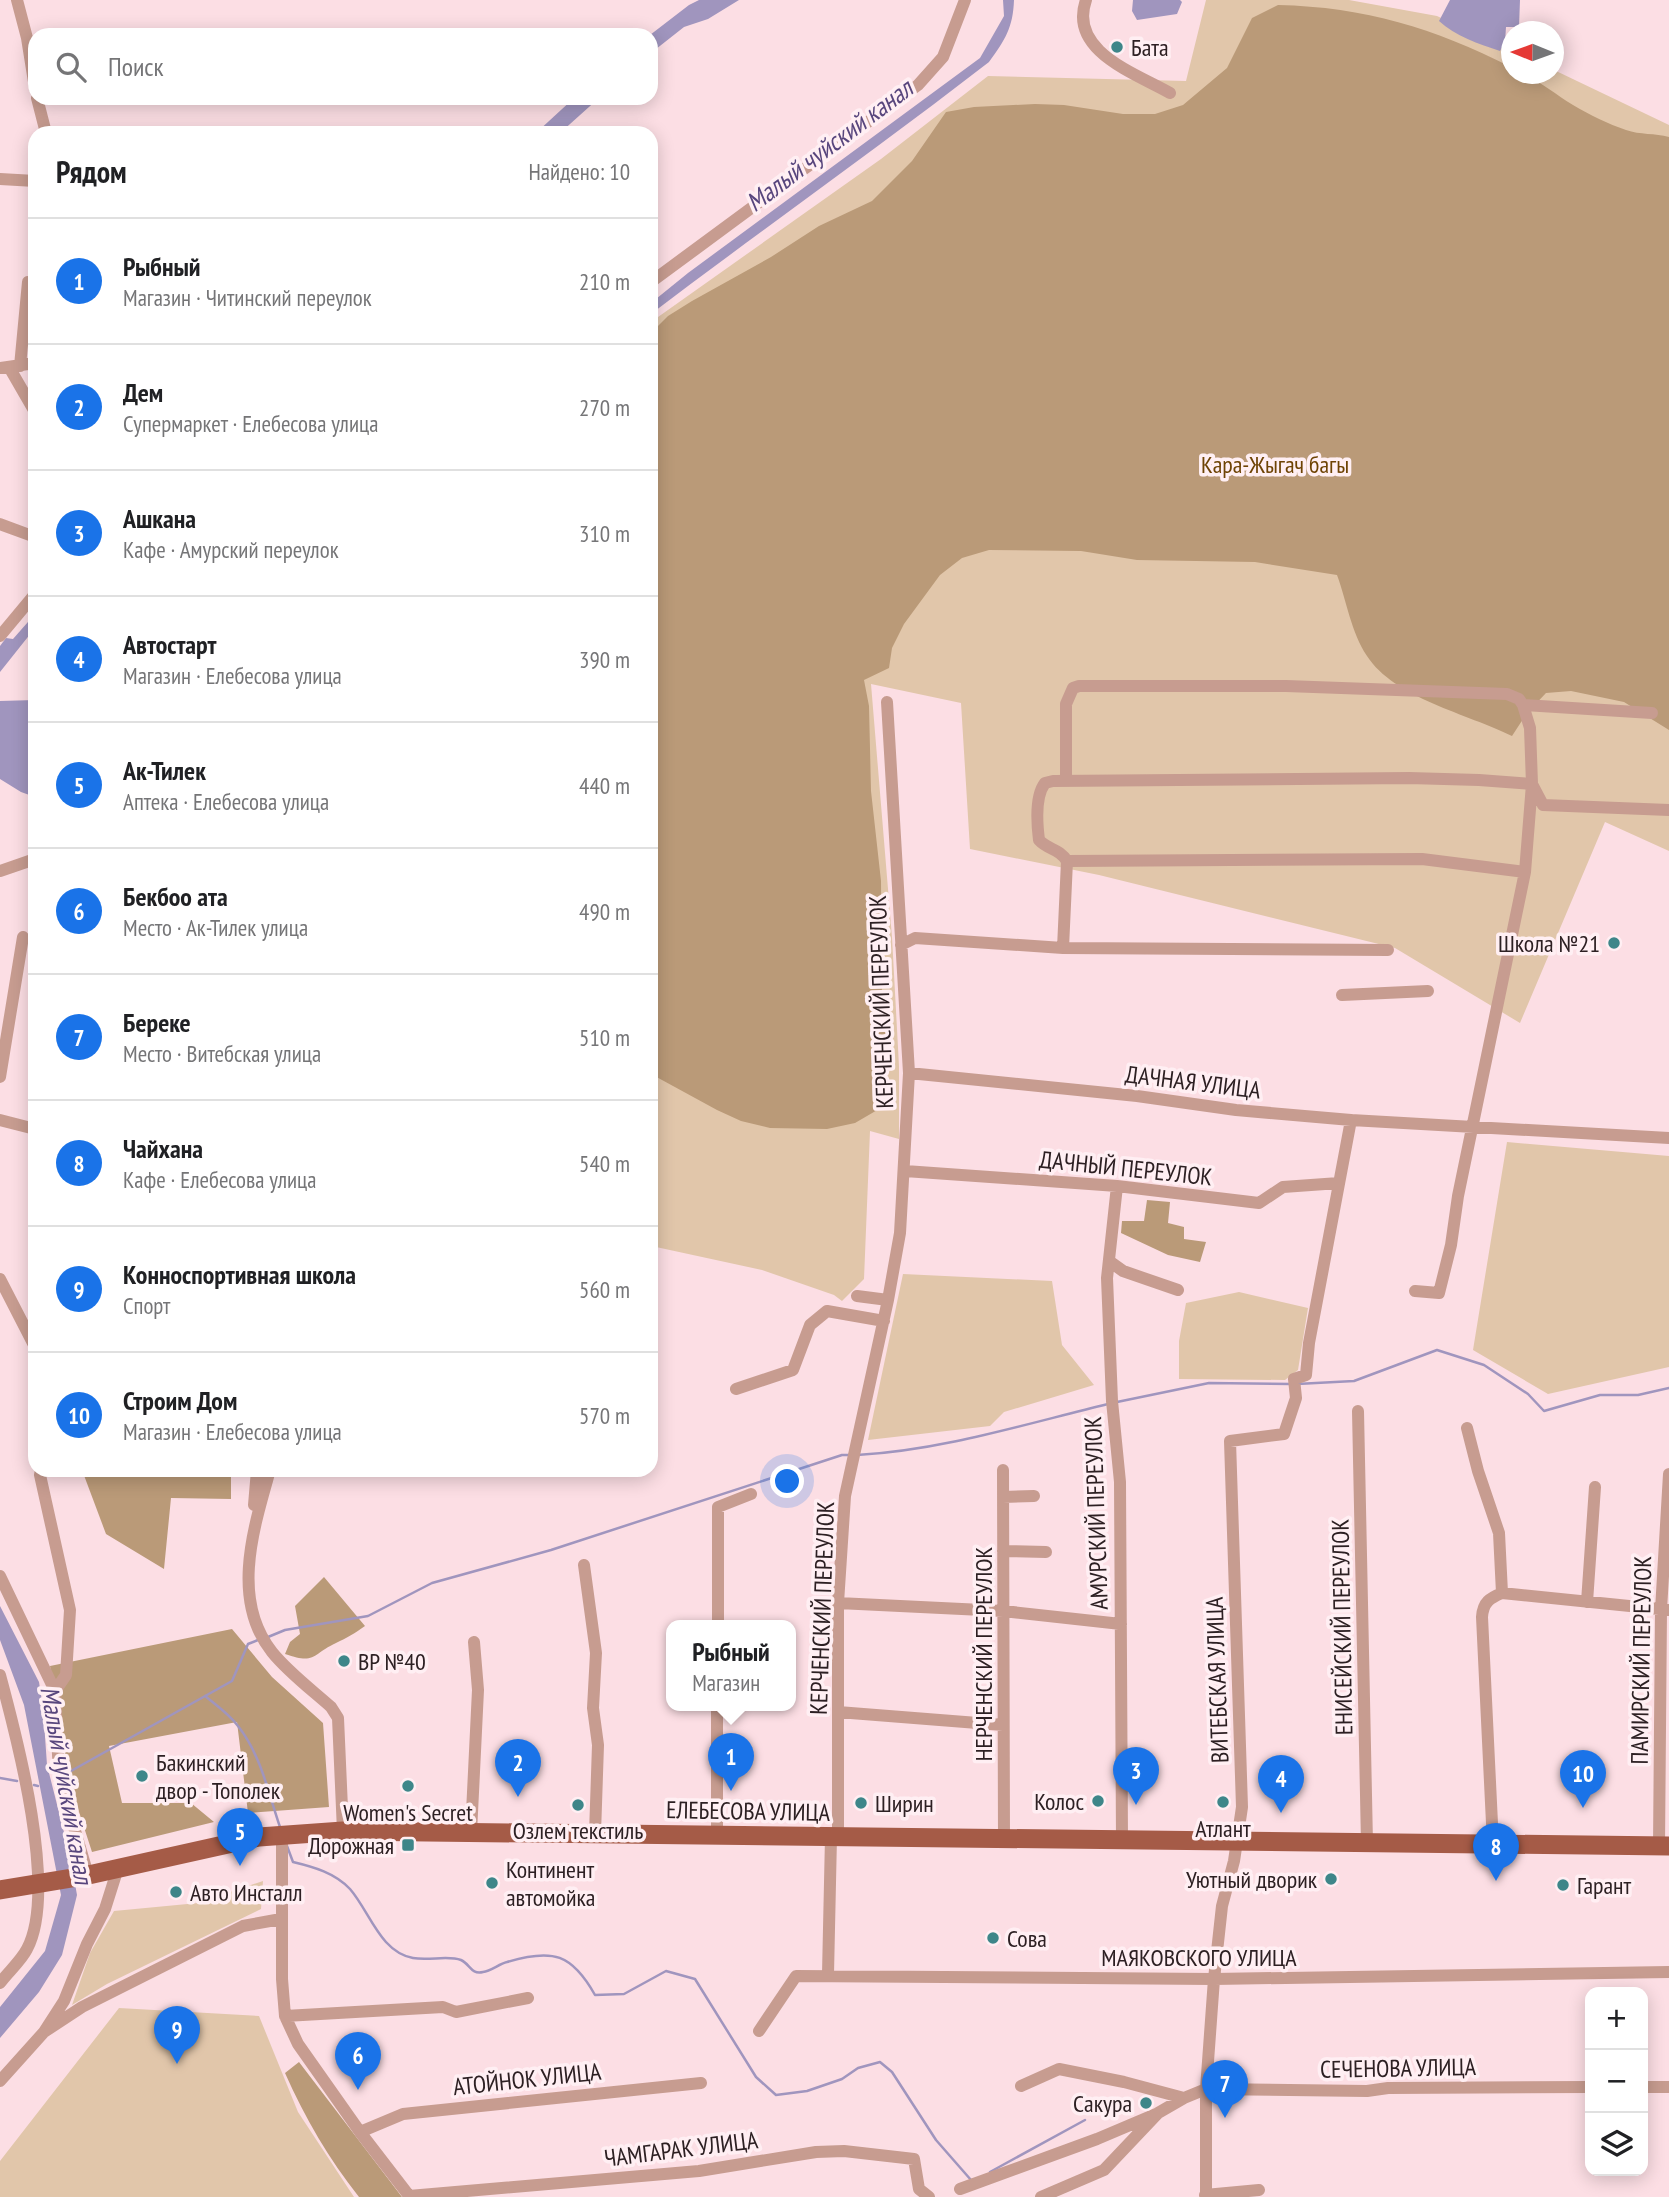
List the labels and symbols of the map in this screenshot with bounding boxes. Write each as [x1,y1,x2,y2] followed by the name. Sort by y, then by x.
[1501,21,1564,84] north arrow
[1131,32,1169,63] place label: Бата
[1109,39,1125,55] marker: Бата
[739,70,921,218] water label: Малый чуйский канал
[1201,449,1349,480] park label: Кара-Жыгач багы
[862,895,900,1109] street label: КЕРЧЕНСКИЙ ПЕРЕУЛОК
[1498,928,1600,959] place label: Школа №21
[1606,935,1622,951] marker: Школа №21
[1124,1058,1263,1106] street label: ДАЧНАЯ УЛИЦА
[1038,1144,1214,1192] street label: ДАЧНЫЙ ПЕРЕУЛОК
[1077,1416,1115,1610] street label: АМУРСКИЙ ПЕРЕУЛОК
[770,1464,804,1498] your location
[803,1501,841,1715] street label: КЕРЧЕНСКИЙ ПЕРЕУЛОК
[1325,1518,1359,1735] street label: ЕНИСЕЙСКИЙ ПЕРЕУЛОК
[968,1547,999,1761] street label: НЕРЧЕНСКИЙ ПЕРЕУЛОК
[1624,1555,1658,1765] street label: ПАМИРСКИЙ ПЕРЕУЛОК
[1199,1596,1235,1764] street label: ВИТЕБСКАЯ УЛИЦА
[358,1646,426,1677] place label: BP №40
[336,1653,352,1669] marker: BP №40
[33,1683,101,1889] water label: Малый чуйский канал
[708,1733,754,1791] pin: 1
[495,1739,541,1797] pin: 2
[156,1747,281,1806] place label: Бакинский двор - Тополек
[1113,1747,1159,1805] pin: 3
[1560,1750,1606,1808] pin: 10
[1258,1755,1304,1813] pin: 4
[134,1768,150,1784] marker: Бакинский двор - Тополек
[400,1778,416,1794] marker: Women's Secret
[1034,1786,1084,1817] place label: Колос
[875,1788,934,1819] place label: Ширин
[1090,1793,1106,1809] marker: Колос
[666,1794,831,1828] street label: ЕЛЕБЕСОВА УЛИЦА
[1215,1794,1231,1810] marker: Атлант
[853,1795,869,1811] marker: Ширин
[343,1797,473,1828] place label: Women's Secret
[570,1797,586,1813] marker: Озлем текстиль
[217,1808,263,1866] pin: 5
[1195,1813,1251,1844] place label: Атлант
[513,1815,643,1846] place label: Озлем текстиль
[1473,1823,1519,1881] pin: 8
[308,1830,394,1861] place label: Дорожная
[400,1837,416,1853] marker: Дорожная
[506,1854,595,1913] place label: Континент автомойка
[1186,1864,1318,1895] place label: Уютный дворик
[1577,1870,1631,1901] place label: Гарант
[1323,1871,1339,1887] marker: Уютный дворик
[484,1875,500,1891] marker: Континент автомойка
[190,1877,302,1908] place label: Авто Инсталл
[1555,1877,1571,1893] marker: Гарант
[168,1884,184,1900] marker: Авто Инсталл
[1007,1923,1047,1954] place label: Сова
[985,1930,1001,1946] marker: Сова
[1101,1942,1297,1973] street label: МАЯКОВСКОГО УЛИЦА
[154,2006,200,2064] pin: 9
[335,2032,381,2090] pin: 6
[1320,2051,1477,2085] street label: СЕЧЕНОВА УЛИЦА
[451,2056,603,2102] street label: АТОЙНОК УЛИЦА
[1202,2060,1248,2118] pin: 7
[1073,2088,1132,2119] place label: Сакура
[1138,2095,1154,2111] marker: Сакура
[602,2124,760,2174] street label: ЧАМГАРАК УЛИЦА

